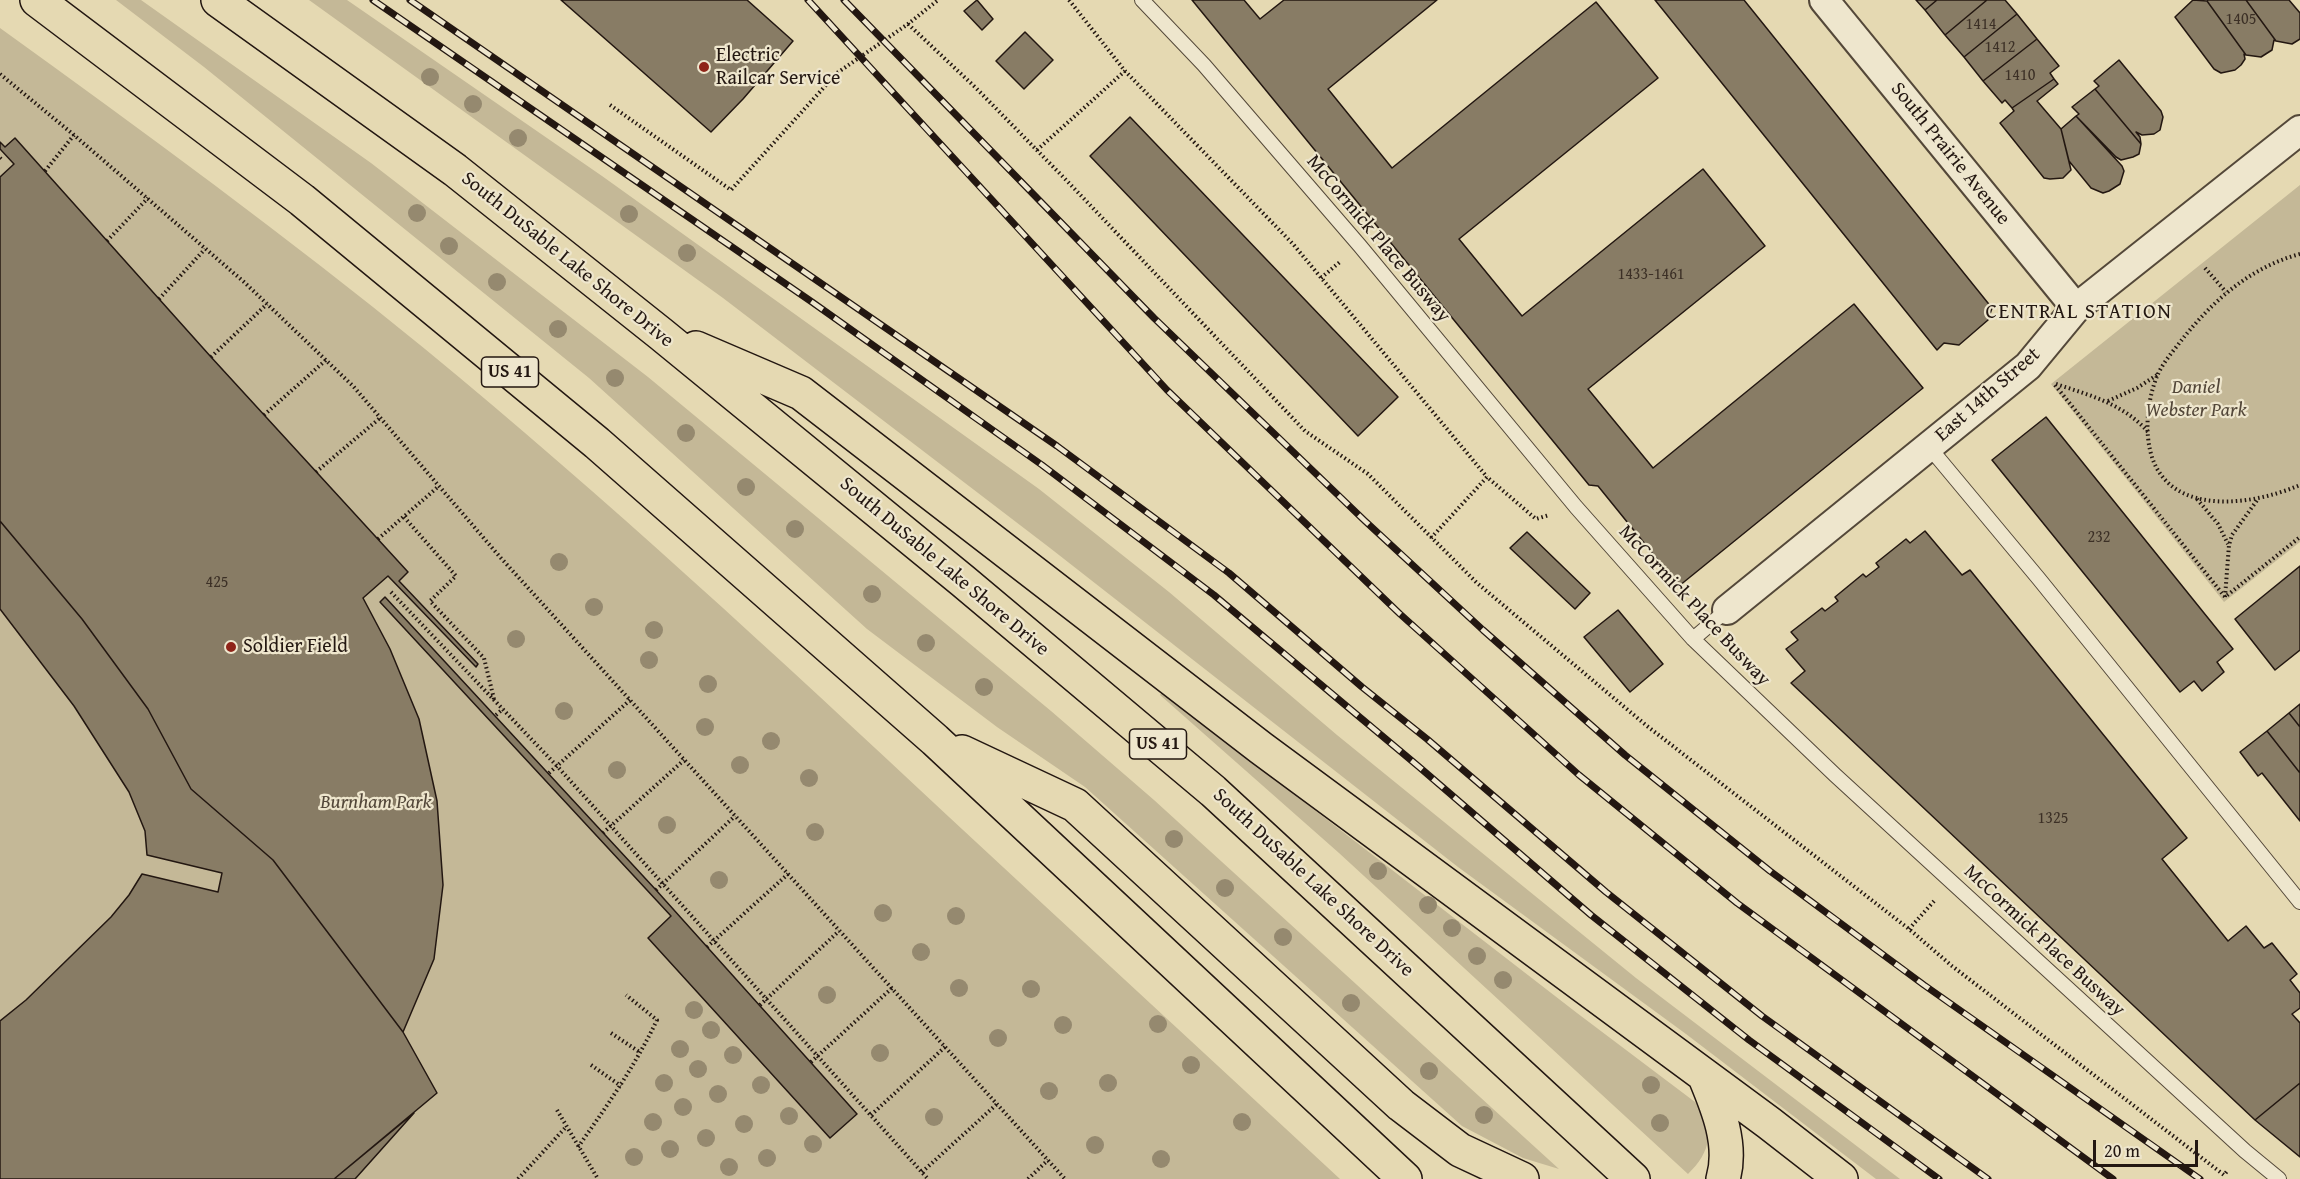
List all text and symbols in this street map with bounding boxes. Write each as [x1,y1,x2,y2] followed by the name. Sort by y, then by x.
[2226,10,2256,30] house number: 1405
[1966,15,1996,35] house number: 1414
[1985,38,2015,58] house number: 1412
[716,44,840,91] place label: Electric Railcar Service
[697,60,711,74] marker: Electric Railcar Service
[2005,66,2035,86] house number: 1410
[1885,78,2015,230] street label: South Prairie Avenue
[1301,150,1455,328] street label: McCormick Place Busway
[456,167,678,353] street label: South DuSable Lake Shore Drive
[1617,265,1685,285] house number: 1433-1461
[1986,300,2172,326] district label: CENTRAL STATION
[1930,343,2046,447] street label: East 14th Street
[482,357,538,387] road number: US 41
[2145,376,2247,423] park label: Daniel Webster Park
[834,472,1054,662] street label: South DuSable Lake Shore Drive
[1613,520,1775,692] street label: McCormick Place Busway
[2087,528,2111,548] house number: 232
[205,573,229,593] house number: 425
[243,635,348,659] place label: Soldier Field
[224,640,238,654] marker: Soldier Field
[1130,729,1186,759] road number: US 41
[1208,784,1418,982] street label: South DuSable Lake Shore Drive
[320,791,432,815] park label: Burnham Park
[2038,809,2068,829] house number: 1325
[1958,860,2130,1022] street label: McCormick Place Busway
[2096,1128,2201,1166] scale bar
[2104,1137,2140,1164] text: 20 m

